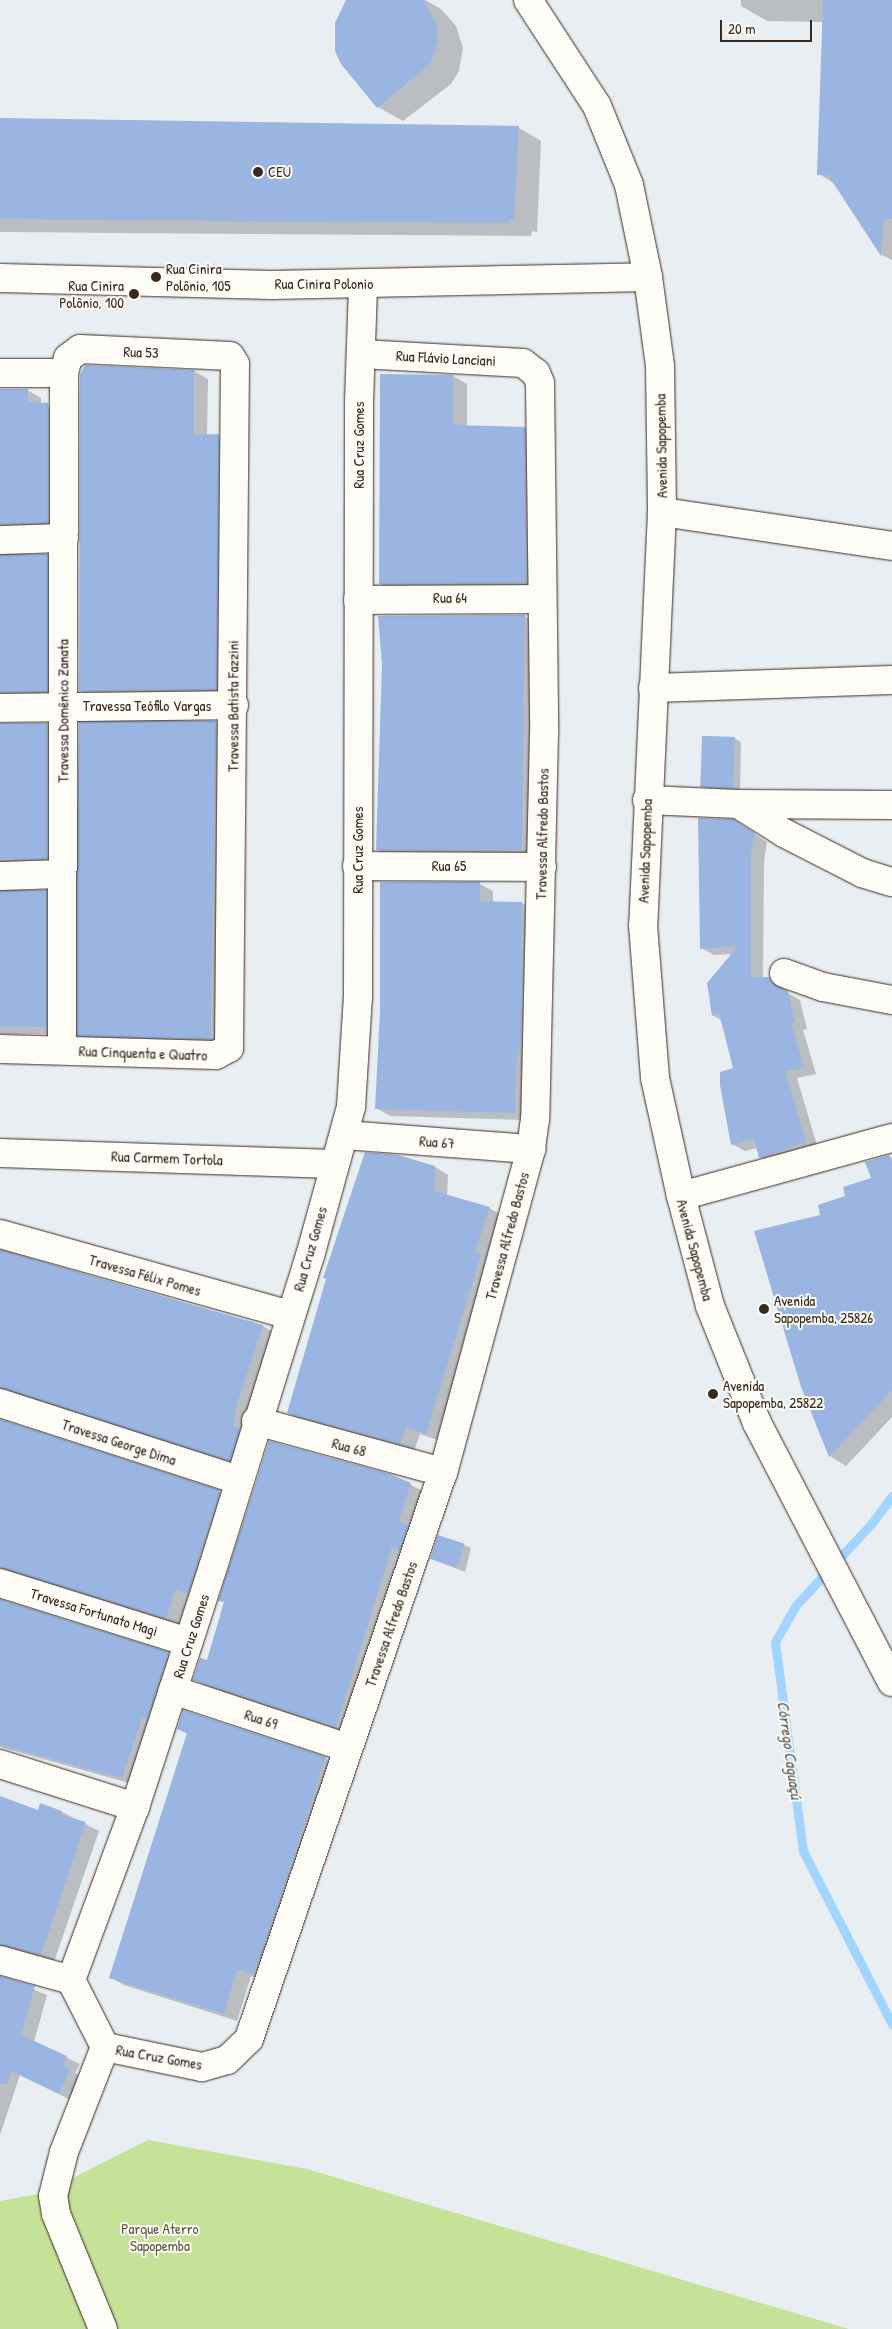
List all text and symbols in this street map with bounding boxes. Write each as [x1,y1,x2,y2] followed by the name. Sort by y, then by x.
[722,10,814,42] scale bar
[728,18,755,39] text: 20 m
[268,163,291,181] place label: CEU
[252,166,264,178] marker: CEU
[166,259,230,294] place label: Rua Cinira Polônio, 105
[150,271,162,283] marker: Rua Cinira Polônio, 105
[275,275,373,293] street label: Rua Cinira Polonio
[59,276,124,311] place label: Rua Cinira Polônio, 100
[128,288,140,300] marker: Rua Cinira Polônio, 100
[123,342,159,362] street label: Rua 53
[396,346,496,370] street label: Rua Flávio Lanciani
[651,394,671,498] street label: Avenida Sapopemba
[350,401,368,489] street label: Rua Cruz Gomes
[433,589,467,607] street label: Rua 64
[54,639,72,783] street label: Travessa Domênico Zanata
[224,640,242,772] street label: Travessa Batista Fazzini
[83,697,211,715] street label: Travessa Teófilo Vargas
[532,768,552,900] street label: Travessa Alfredo Bastos
[634,798,656,904] street label: Avenida Sapopemba
[349,806,367,894] street label: Rua Cruz Gomes
[432,857,466,875] street label: Rua 65
[78,1042,208,1064] street label: Rua Cinquenta e Quatro
[419,1132,455,1152] street label: Rua 67
[111,1147,223,1169] street label: Rua Carmem Tortola
[481,1170,533,1302] street label: Travessa Alfredo Bastos
[673,1197,717,1303] street label: Avenida Sapopemba
[289,1205,331,1293] street label: Rua Cruz Gomes
[87,1250,203,1300] street label: Travessa Félix Pomes
[774,1291,873,1326] place label: Avenida Sapopemba, 25826
[758,1303,770,1315] marker: Avenida Sapopemba, 25826
[723,1376,823,1411] place label: Avenida Sapopemba, 25822
[707,1388,719,1400] marker: Avenida Sapopemba, 25822
[60,1415,178,1469] street label: Travessa George Dima
[330,1434,368,1460] street label: Rua 68
[361,1559,421,1689] street label: Travessa Alfredo Bastos
[28,1584,160,1640] street label: Travessa Fortunato Magi
[169,1592,213,1680] street label: Rua Cruz Gomes
[774,1700,806,1800] water label: Córrego Caguaçú
[242,1705,280,1733] street label: Rua 69
[115,2041,203,2073] street label: Rua Cruz Gomes
[121,2219,199,2254] park label: Parque Aterro Sapopemba

